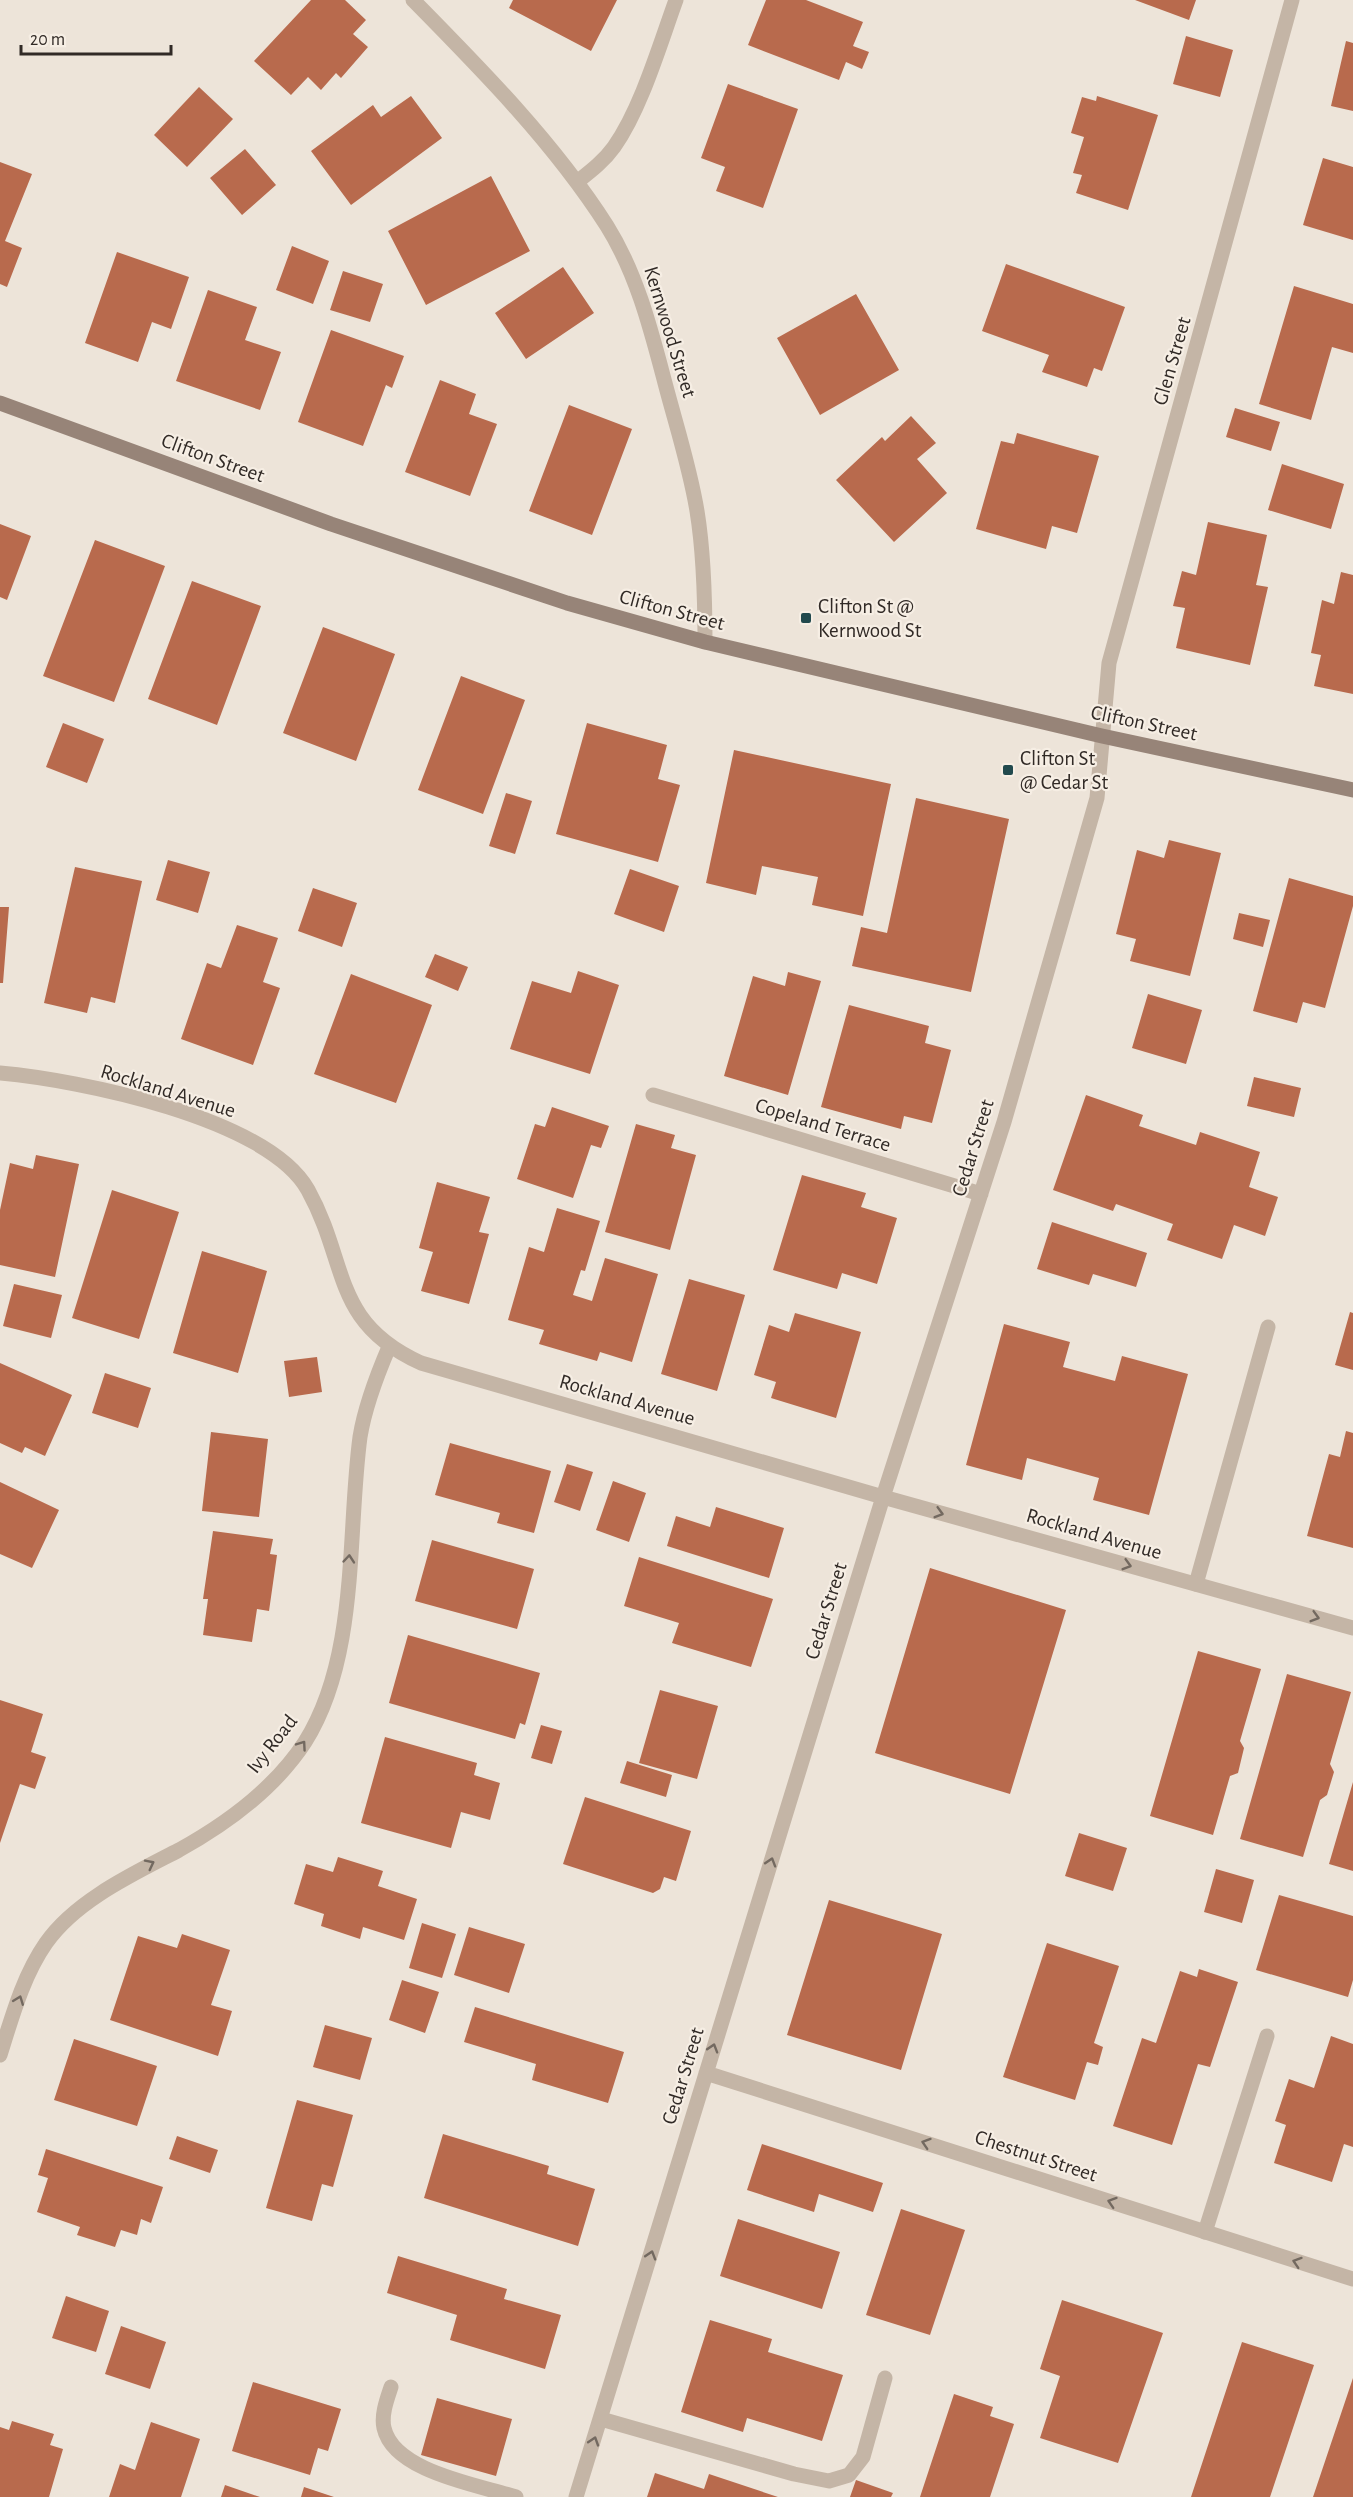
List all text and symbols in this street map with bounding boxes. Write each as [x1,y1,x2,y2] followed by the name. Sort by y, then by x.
[21,18,171,56] scale bar
[30,31,65,49] text: 20 m
[640,264,700,400] street label: Kernwood Street
[1149,314,1195,408] street label: Glen Street
[159,430,268,486] street label: Clifton Street
[617,586,727,634] street label: Clifton Street
[818,596,922,641] place label: Clifton St @ Kernwood St
[799,611,813,625] marker: Clifton St @ Kernwood St
[1089,702,1199,745] street label: Clifton Street
[1020,748,1109,793] place label: Clifton St @ Cedar St
[1001,763,1015,777] marker: Clifton St @ Cedar St
[98,1060,238,1122] street label: Rockland Avenue
[753,1094,893,1156] street label: Copeland Terrace
[948,1097,998,1199] street label: Cedar Street
[557,1371,697,1429] street label: Rockland Avenue
[934,1505,944,1518] one-way arrow
[1024,1505,1164,1563] street label: Rockland Avenue
[343,1554,356,1563] one-way arrow
[1121,1558,1132,1570] one-way arrow
[801,1560,851,1662] street label: Cedar Street
[1310,1610,1320,1623] one-way arrow
[243,1711,301,1777] street label: Ivy Road
[295,1741,306,1752] one-way arrow
[764,1857,776,1868] one-way arrow
[144,1860,154,1871] one-way arrow
[11,1995,24,2006] one-way arrow
[658,2025,708,2127] street label: Cedar Street
[706,2043,718,2054] one-way arrow
[972,2126,1100,2186] street label: Chestnut Street
[921,2138,932,2150] one-way arrow
[1107,2197,1118,2209] one-way arrow
[644,2250,656,2261] one-way arrow
[1292,2256,1303,2269] one-way arrow
[587,2436,599,2447] one-way arrow

